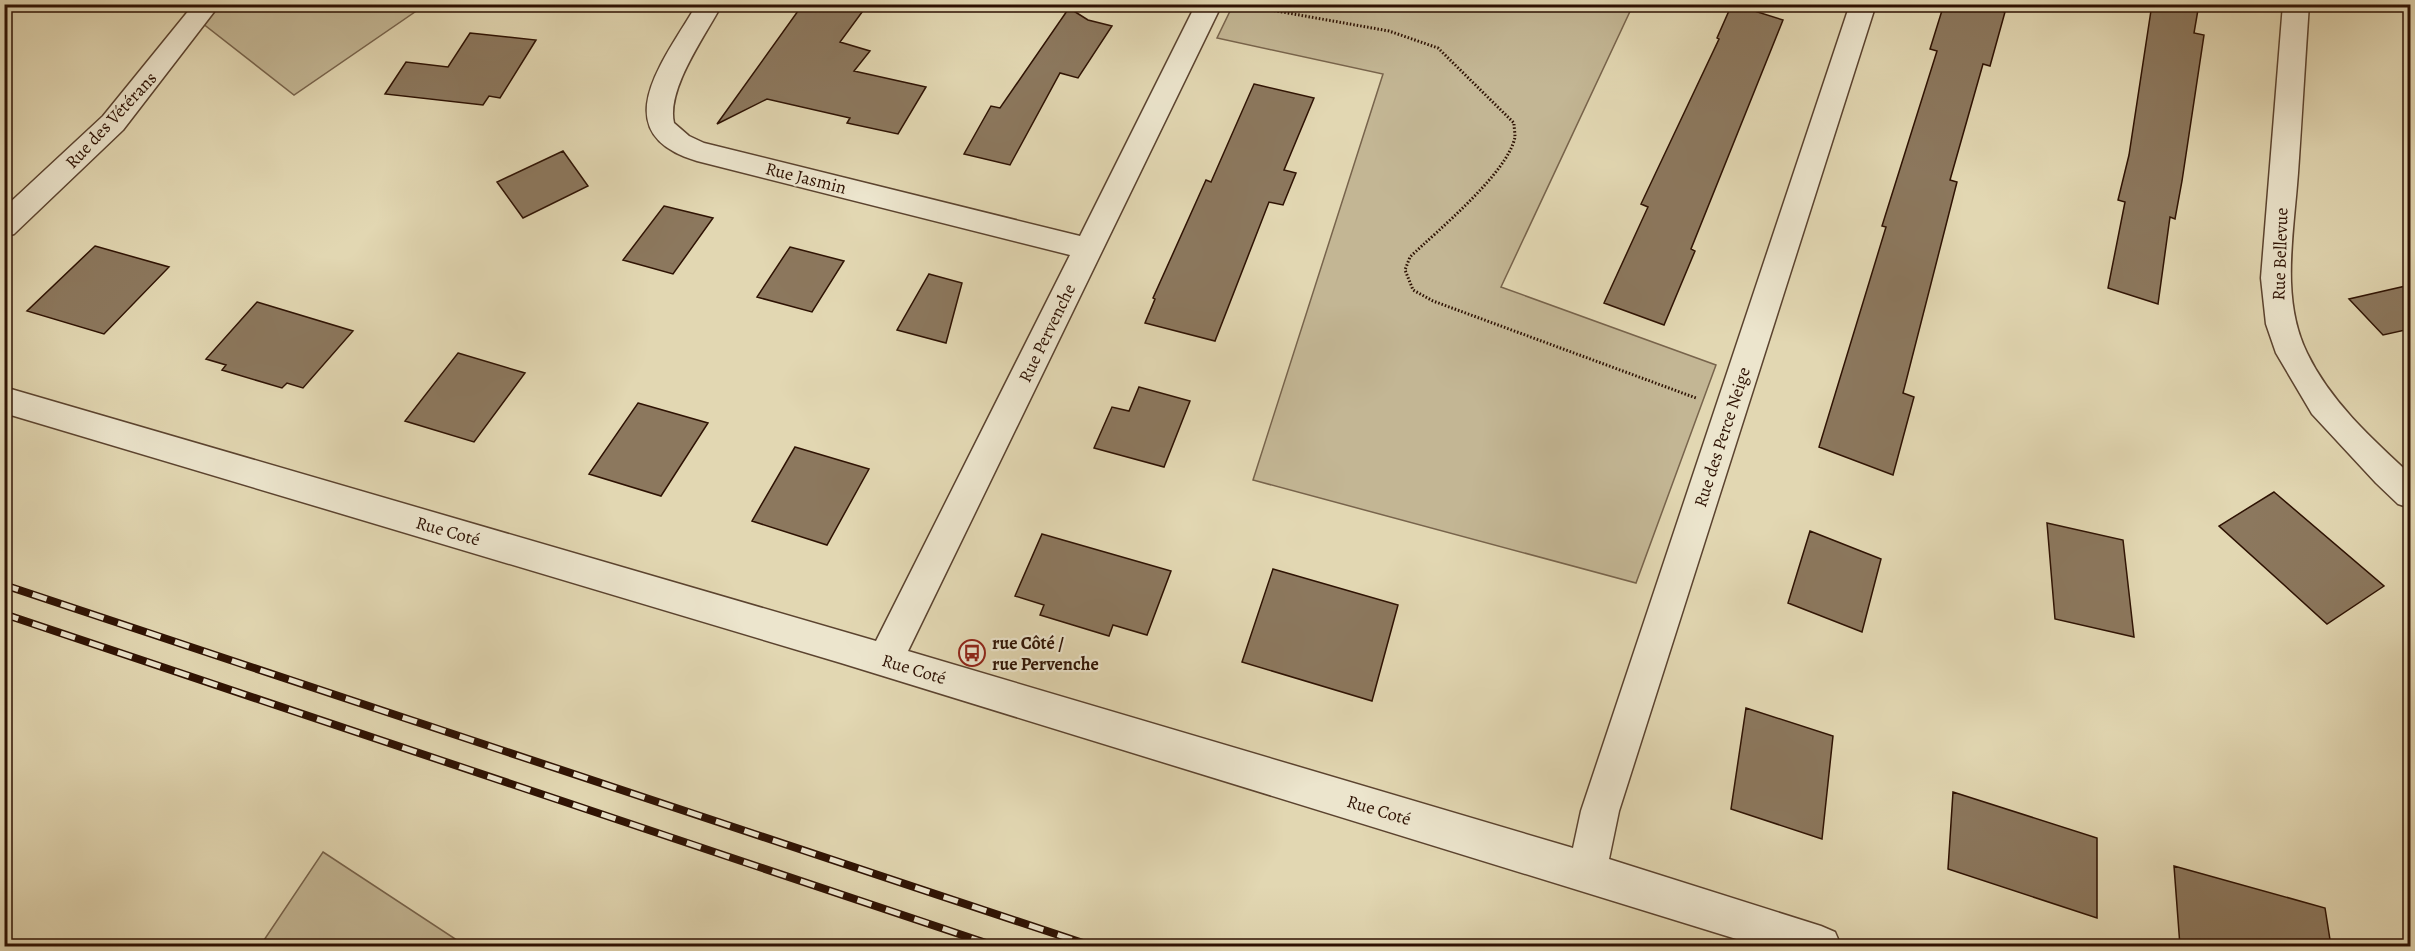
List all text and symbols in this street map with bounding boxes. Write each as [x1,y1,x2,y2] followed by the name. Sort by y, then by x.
[60,66,162,174] street label: Rue des Vétérans
[763,156,849,200] street label: Rue Jasmin
[2266,207,2294,301] street label: Rue Bellevue
[1013,280,1081,386] street label: Rue Pervenche
[1688,364,1756,510] street label: Rue des Perce Neige
[413,510,483,552] street label: Rue Coté
[992,631,1099,676] place label: rue Côté / rue Pervenche
[957,638,987,668] bus stop icon: rue Côté / rue Pervenche
[879,648,949,690] street label: Rue Coté
[1344,789,1414,831] street label: Rue Coté

